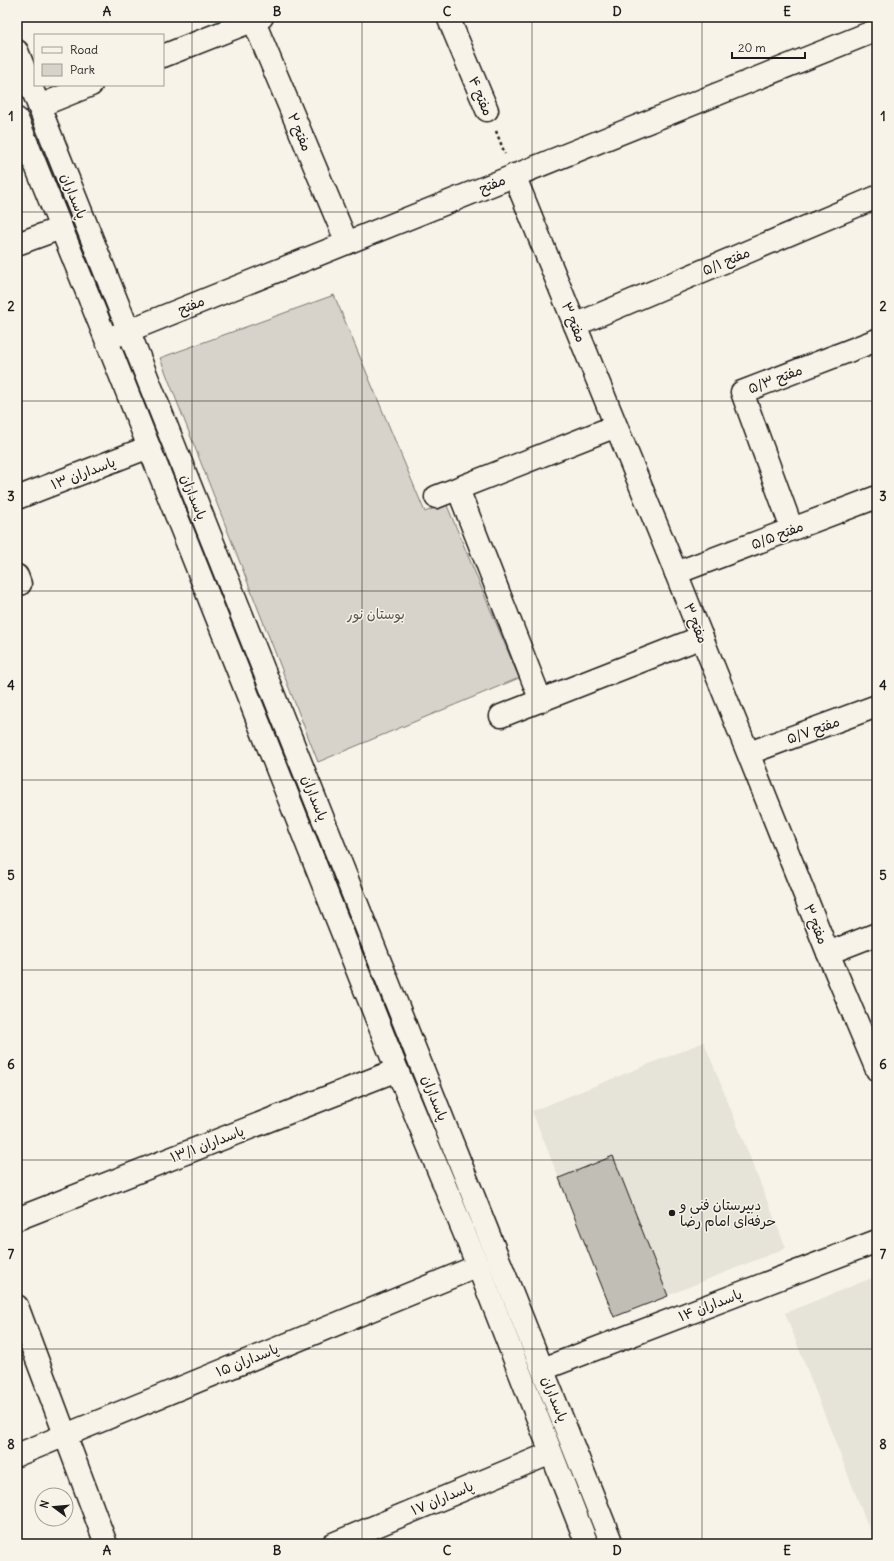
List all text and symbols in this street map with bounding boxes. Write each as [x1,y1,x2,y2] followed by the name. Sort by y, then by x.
[103,3,112,20] text: A
[273,3,282,20] text: B
[443,3,452,20] text: C
[612,3,622,20] text: D
[783,3,791,20] text: E
[34,34,164,86] legend
[732,34,805,60] scale bar
[738,40,766,55] text: 20 m
[70,42,98,57] text: Road
[70,62,95,77] text: Park
[464,74,497,119] street label: مفتح ۴
[8,108,14,125] text: 1
[880,108,886,125] text: 1
[283,110,316,154] street label: مفتح ۲
[56,170,91,222] street label: پاسداران
[476,171,508,198] street label: مفتح
[699,243,753,280] street label: مفتح ۵/۱
[175,292,207,319] street label: مفتح
[7,298,15,315] text: 2
[879,298,887,315] text: 2
[557,299,590,345] street label: مفتح ۳
[745,360,805,398] street label: مفتح ۵/۳
[48,452,118,494] street label: پاسداران ۱۳
[176,471,211,523] street label: پاسداران
[7,488,15,505] text: 3
[879,488,887,505] text: 3
[748,517,806,554] street label: مفتح ۵/۵
[679,600,712,646] street label: مفتح ۳
[346,605,405,623] park label: بوستان نور
[7,677,15,694] text: 4
[879,677,887,694] text: 4
[784,712,842,749] street label: مفتح ۵/۷
[297,772,332,824] street label: پاسداران
[7,867,15,884] text: 5
[879,867,887,884] text: 5
[799,901,832,947] street label: مفتح ۳
[7,1056,15,1073] text: 6
[879,1056,887,1073] text: 6
[417,1072,452,1124] street label: پاسداران
[167,1122,247,1167] street label: پاسداران ۱۳/۱
[679,1196,776,1232] place label: دبیرستان فنی و حرفه‌ای امام رضا
[667,1208,677,1218] marker: دبیرستان فنی و حرفه‌ای امام رضا
[8,1246,15,1263] text: 7
[880,1246,887,1263] text: 7
[676,1285,745,1326] street label: پاسداران ۱۴
[213,1339,281,1382] street label: پاسداران ۱۵
[537,1373,572,1425] street label: پاسداران
[7,1436,15,1453] text: 8
[879,1436,887,1453] text: 8
[408,1477,476,1520] street label: پاسداران ۱۷
[34,1487,74,1527] north arrow
[37,1499,52,1510] text: N
[103,1542,112,1559] text: A
[273,1542,282,1559] text: B
[443,1542,452,1559] text: C
[612,1542,622,1559] text: D
[783,1542,791,1559] text: E

